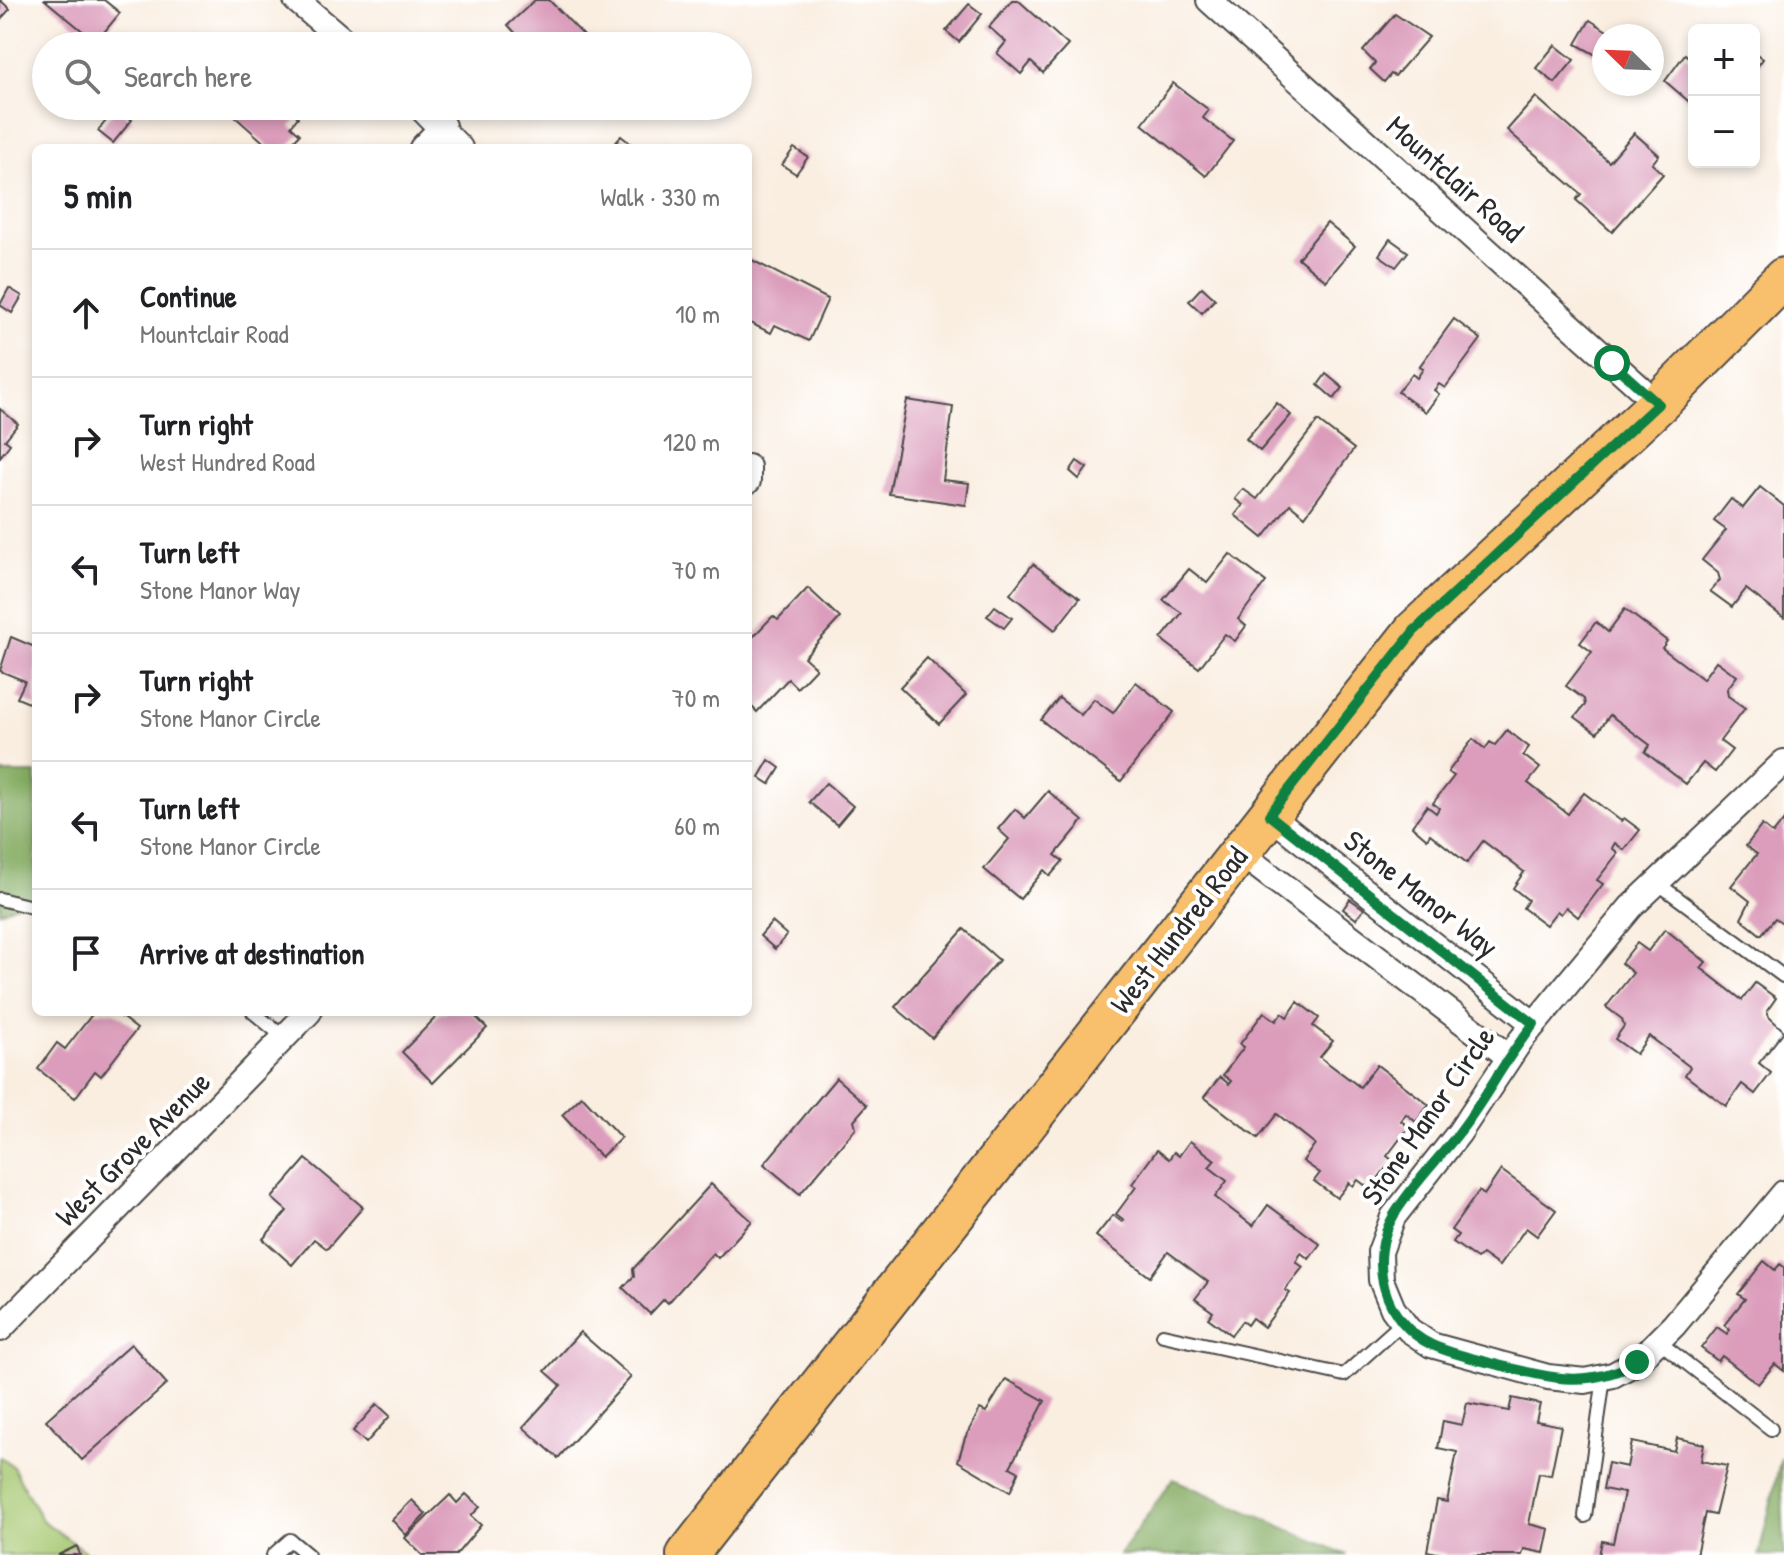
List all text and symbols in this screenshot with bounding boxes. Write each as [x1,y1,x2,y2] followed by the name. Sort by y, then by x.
[1592,24,1664,96] north arrow
[1688,24,1760,168] map controls
[1688,24,1760,96] button: +
[32,32,752,120] search box
[60,54,104,98] icon: search
[124,56,252,96] text: Search here
[1688,96,1760,168] button: −
[1379,106,1533,251] street label: Mountclair Road
[64,173,132,219] text: 5 min
[600,179,720,214] text: Walk · 330 m
[140,276,237,316] text: Continue
[64,291,108,335] icon: ahead
[675,296,720,331] text: 10 m
[140,316,289,351] text: Mountclair Road
[1594,345,1630,381] route start
[140,404,253,444] text: Turn right
[64,419,108,463] icon: right
[663,424,720,459] text: 120 m
[140,444,315,479] text: West Hundred Road
[140,532,239,572] text: Turn left
[64,547,108,591] icon: left
[672,552,720,587] text: 70 m
[140,572,301,607] text: Stone Manor Way
[140,660,253,700] text: Turn right
[64,675,108,719] icon: right
[672,680,720,715] text: 70 m
[140,700,321,735] text: Stone Manor Circle
[140,788,239,828] text: Turn left
[64,803,108,847] icon: left
[674,808,720,843] text: 60 m
[1336,820,1507,966] street label: Stone Manor Way
[140,828,321,863] text: Stone Manor Circle
[1100,837,1256,1021] street label: West Hundred Road
[64,931,108,975] icon: arrive
[140,933,365,973] text: Arrive at destination
[1351,1018,1503,1212] street label: Stone Manor Circle
[46,1062,219,1235] street label: West Grove Avenue
[1619,1344,1655,1380] route end

